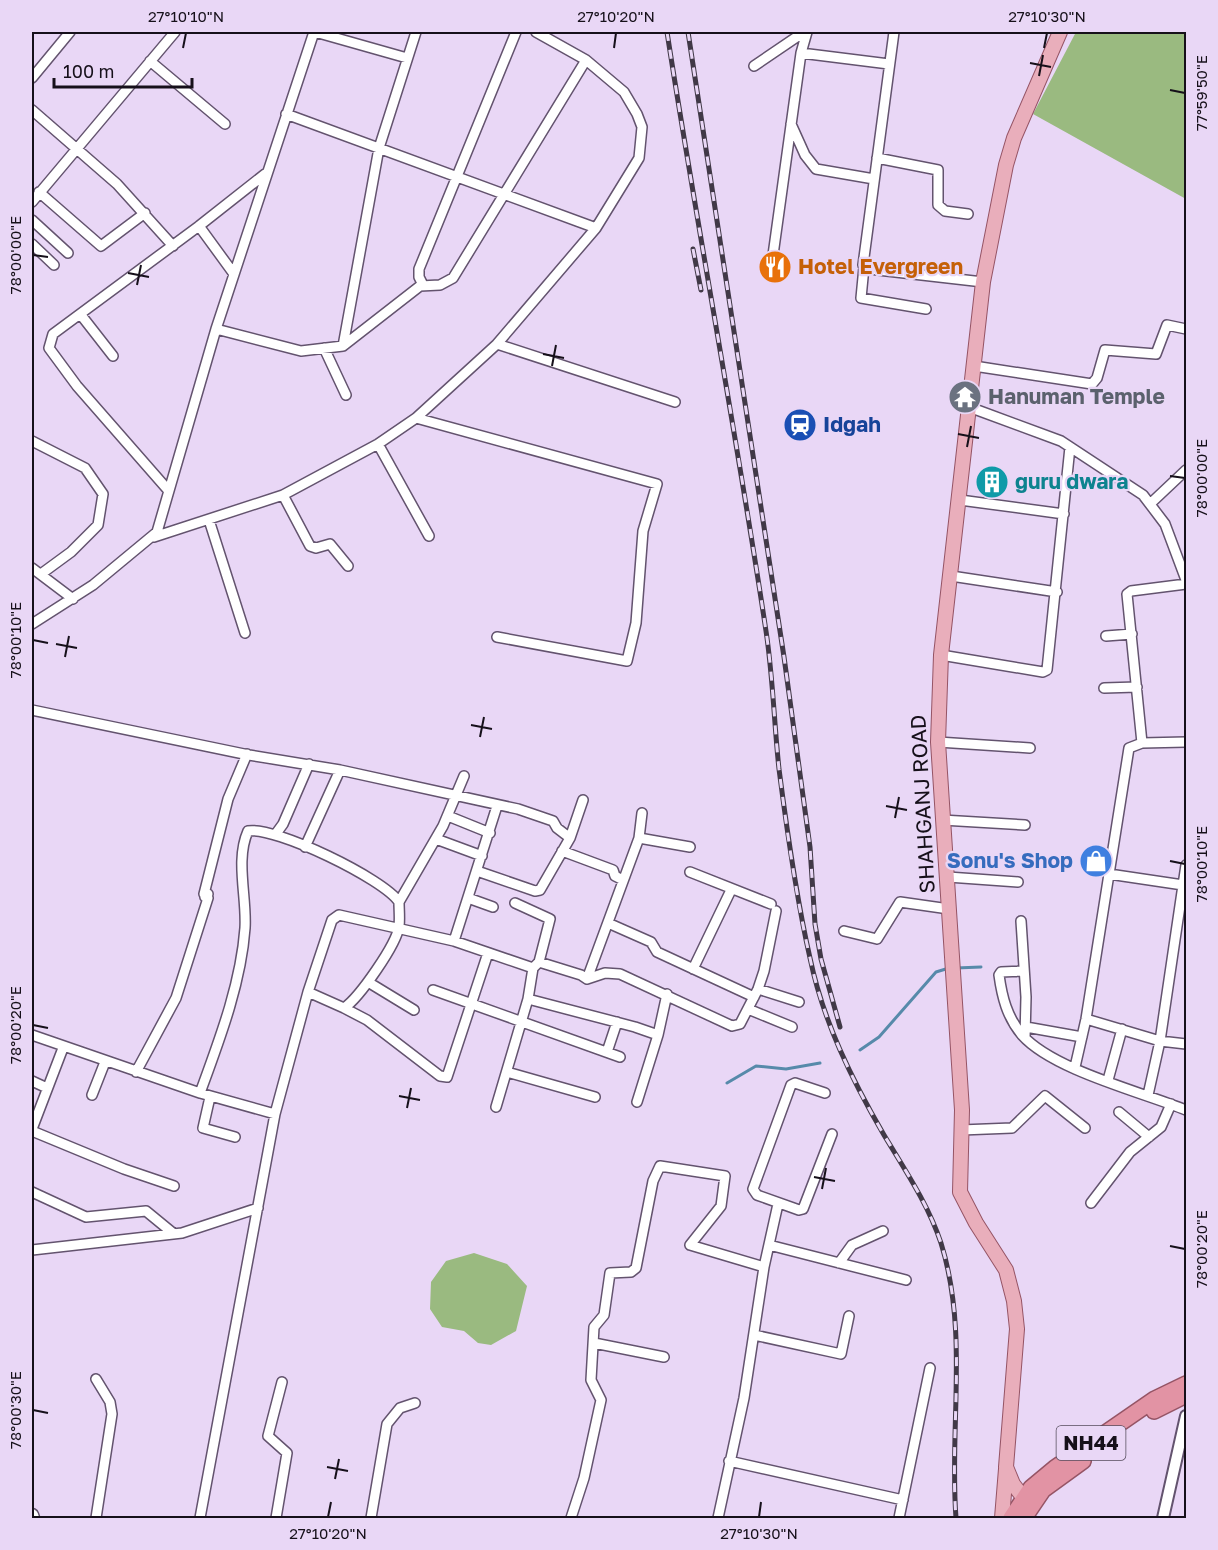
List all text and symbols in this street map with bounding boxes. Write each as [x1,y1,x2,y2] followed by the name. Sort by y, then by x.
[148,7,224,25] text: 27°10'10"N
[577,7,655,25] text: 27°10'20"N
[1008,7,1086,25] text: 27°10'30"N
[54,51,192,89] scale bar
[1192,55,1210,131] text: 77°59'50"E
[63,60,114,82] text: 100 m
[6,216,24,294] text: 78°00'00"E
[757,249,793,285] restaurant icon: Hotel Evergreen
[798,253,963,279] place label: Hotel Evergreen
[947,379,983,415] temple icon: Hanuman Temple
[988,383,1165,409] place label: Hanuman Temple
[782,407,818,443] station icon: Idgah
[823,411,881,437] place label: Idgah
[1192,439,1210,517] text: 78°00'00"E
[974,464,1010,500] building icon: guru dwara
[1015,468,1128,494] place label: guru dwara
[6,602,24,678] text: 78°00'10"E
[904,714,940,894] street label: SHAHGANJ ROAD
[1192,826,1210,902] text: 78°00'10"E
[1078,843,1114,879] shop icon: Sonu's Shop
[947,847,1073,873] place label: Sonu's Shop
[6,986,24,1064] text: 78°00'20"E
[1192,1210,1210,1288] text: 78°00'20"E
[6,1371,24,1449] text: 78°00'30"E
[1056,1426,1126,1460] road number: NH44
[289,1524,367,1542] text: 27°10'20"N
[720,1524,798,1542] text: 27°10'30"N

